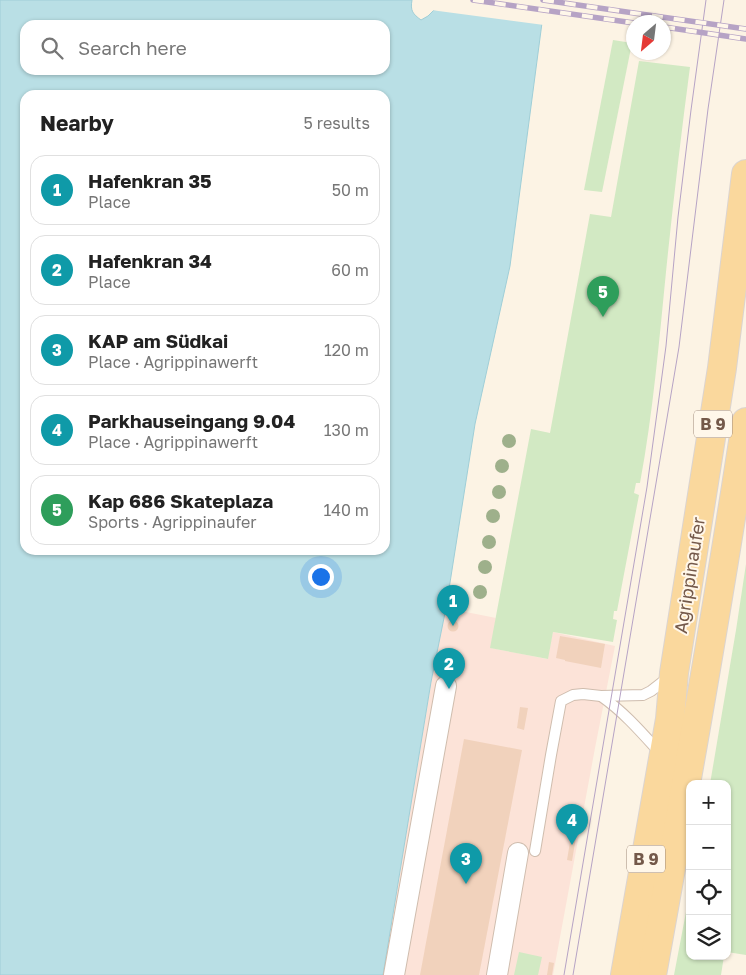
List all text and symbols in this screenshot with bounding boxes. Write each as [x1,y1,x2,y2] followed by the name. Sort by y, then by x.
[626,15,671,60] north arrow
[20,20,390,75] search box
[38,34,66,62] icon: search
[78,36,187,59] text: Search here
[40,110,114,136] text: Nearby
[304,113,370,133] text: 5 results
[88,169,212,192] text: Hafenkran 35
[53,180,61,200] text: 1
[332,180,369,200] text: 50 m
[88,192,131,212] text: Place
[88,249,212,272] text: Hafenkran 34
[52,260,62,280] text: 2
[331,260,369,280] text: 60 m
[88,272,131,292] text: Place
[587,276,619,317] pin: 5
[88,329,228,352] text: KAP am Südkai
[52,340,62,360] text: 3
[324,340,369,360] text: 120 m
[88,352,258,372] text: Place · Agrippinawerft
[88,409,295,432] text: Parkhauseingang 9.04
[694,410,732,438] road number: B 9
[52,420,62,440] text: 4
[324,420,369,440] text: 130 m
[88,432,258,452] text: Place · Agrippinawerft
[88,489,273,512] text: Kap 686 Skateplaza
[52,500,62,520] text: 5
[323,500,369,520] text: 140 m
[88,512,257,532] text: Sports · Agrippinaufer
[669,515,709,635] street label: Agrippinaufer
[308,564,334,590] your location
[437,585,469,626] pin: 1
[433,648,465,689] pin: 2
[686,780,731,960] map controls
[686,780,731,825] button: +
[556,804,588,845] pin: 4
[686,825,731,870] button: −
[450,843,482,884] pin: 3
[627,846,665,872] road number: B 9
[686,870,731,915] button: locate
[686,915,731,960] button: layers

